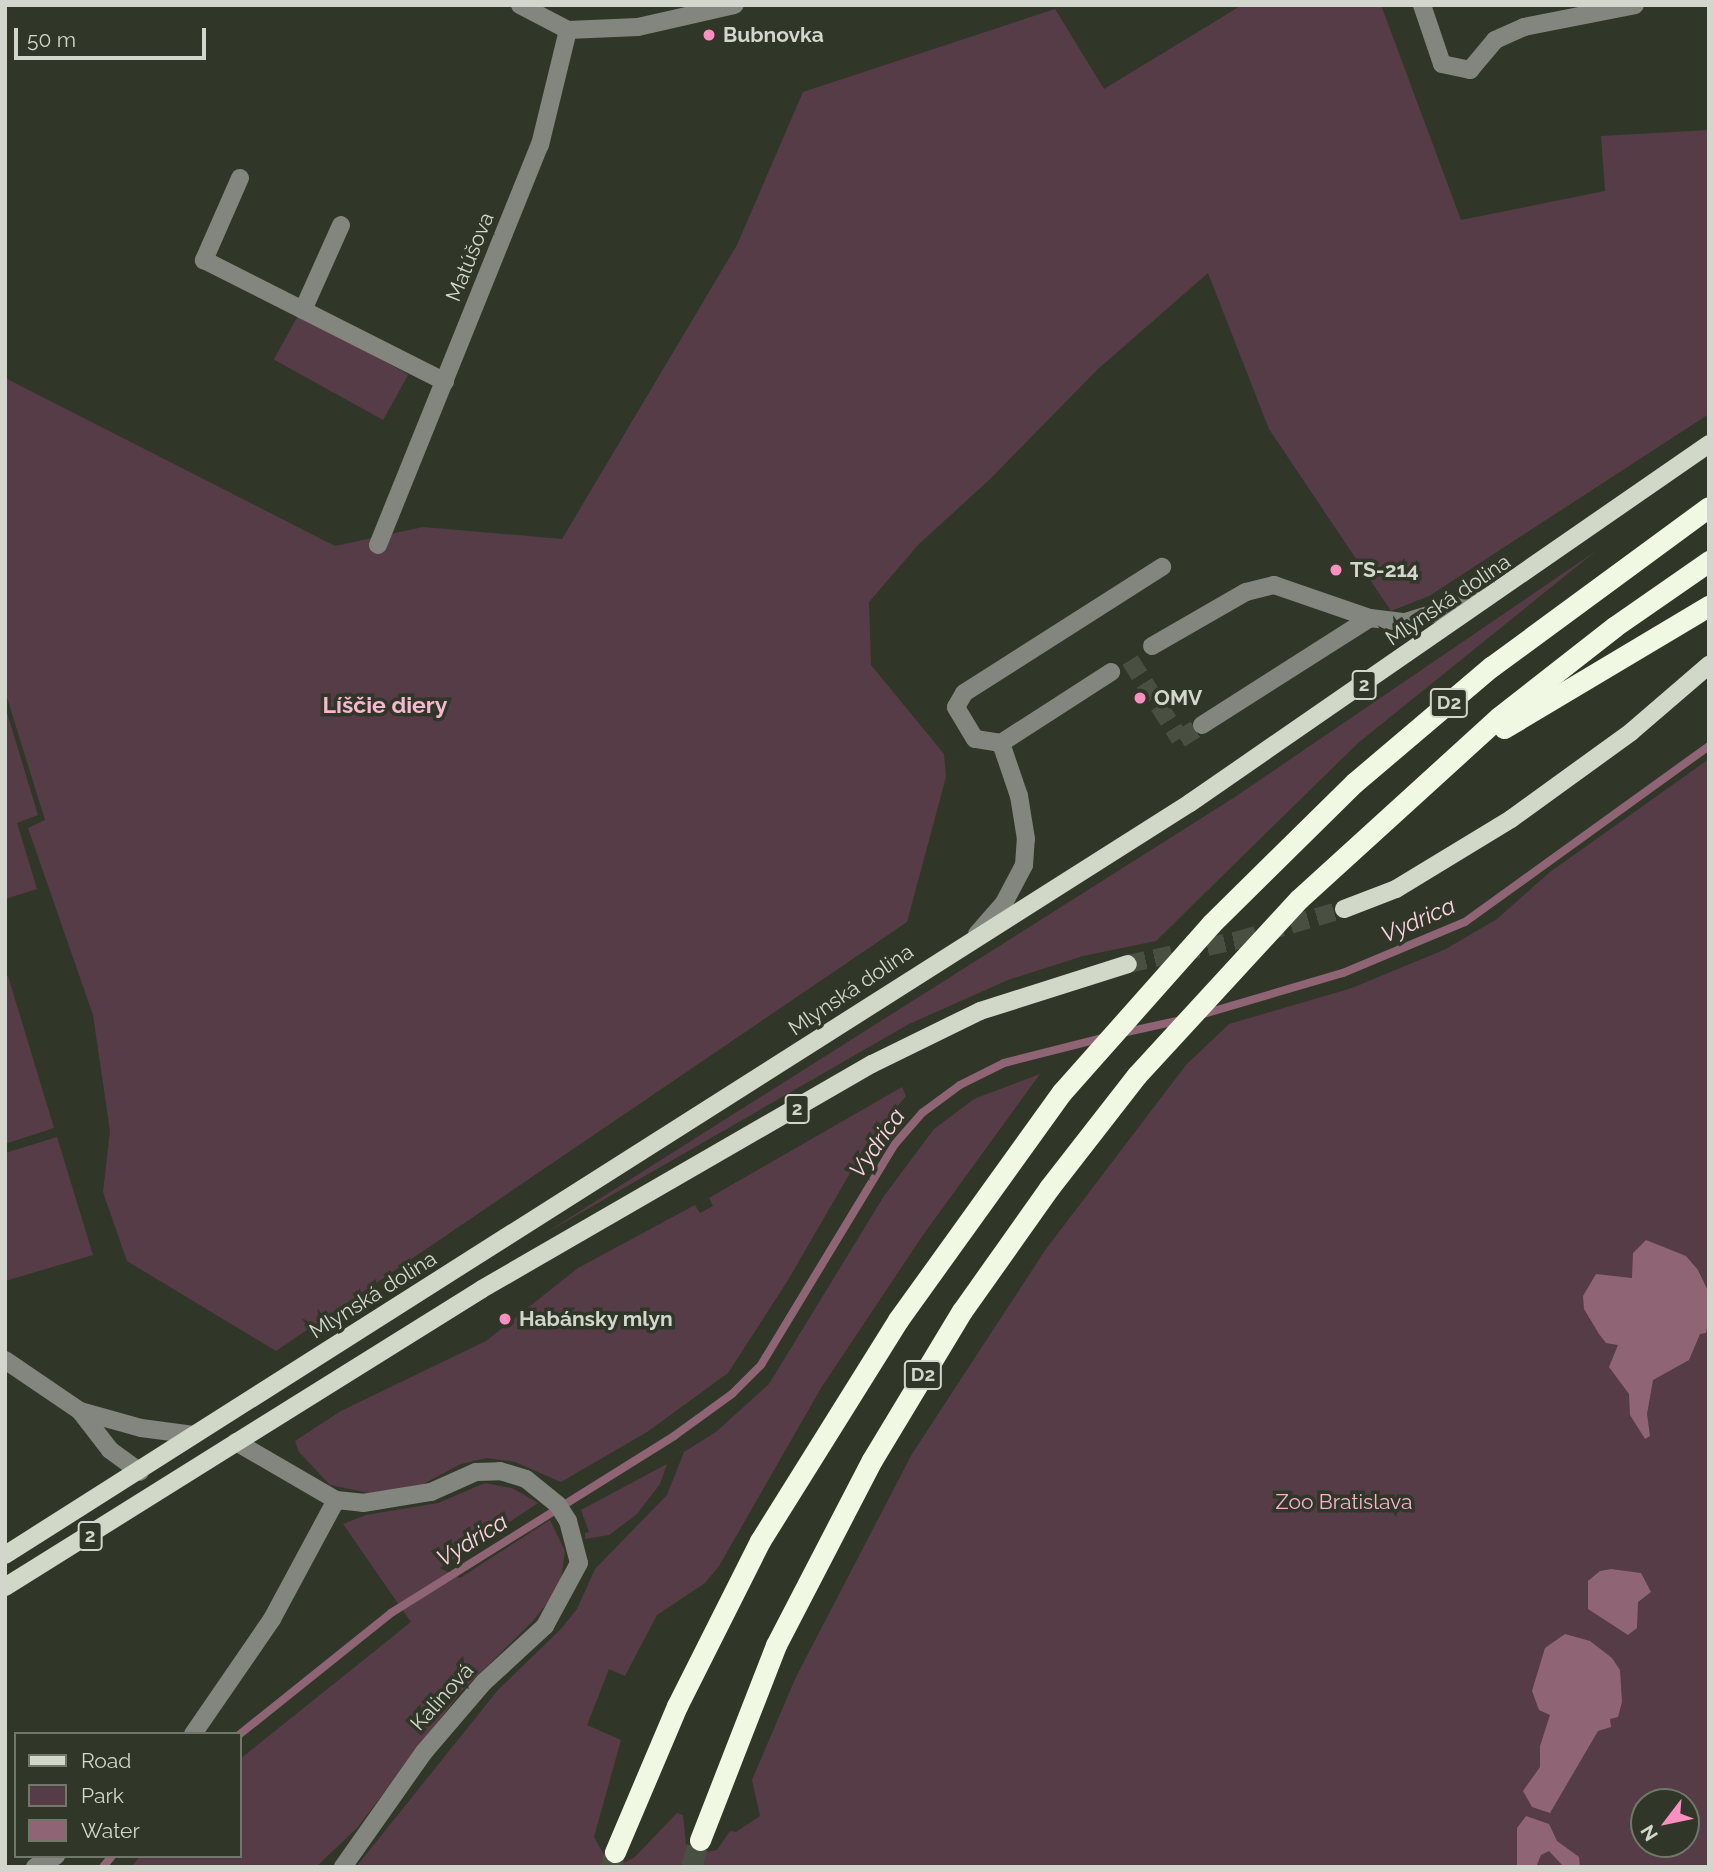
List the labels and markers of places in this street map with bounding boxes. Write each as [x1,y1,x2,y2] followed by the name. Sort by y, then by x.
[723,22,824,48] place label: Bubnovka
[701,27,717,43] marker: Bubnovka
[1350,557,1419,583] place label: TS-214
[1328,562,1344,578] marker: TS-214
[1154,685,1202,711] place label: OMV
[1132,690,1148,706] marker: OMV
[519,1306,673,1332] place label: Habánsky mlyn
[497,1311,513,1327] marker: Habánsky mlyn

